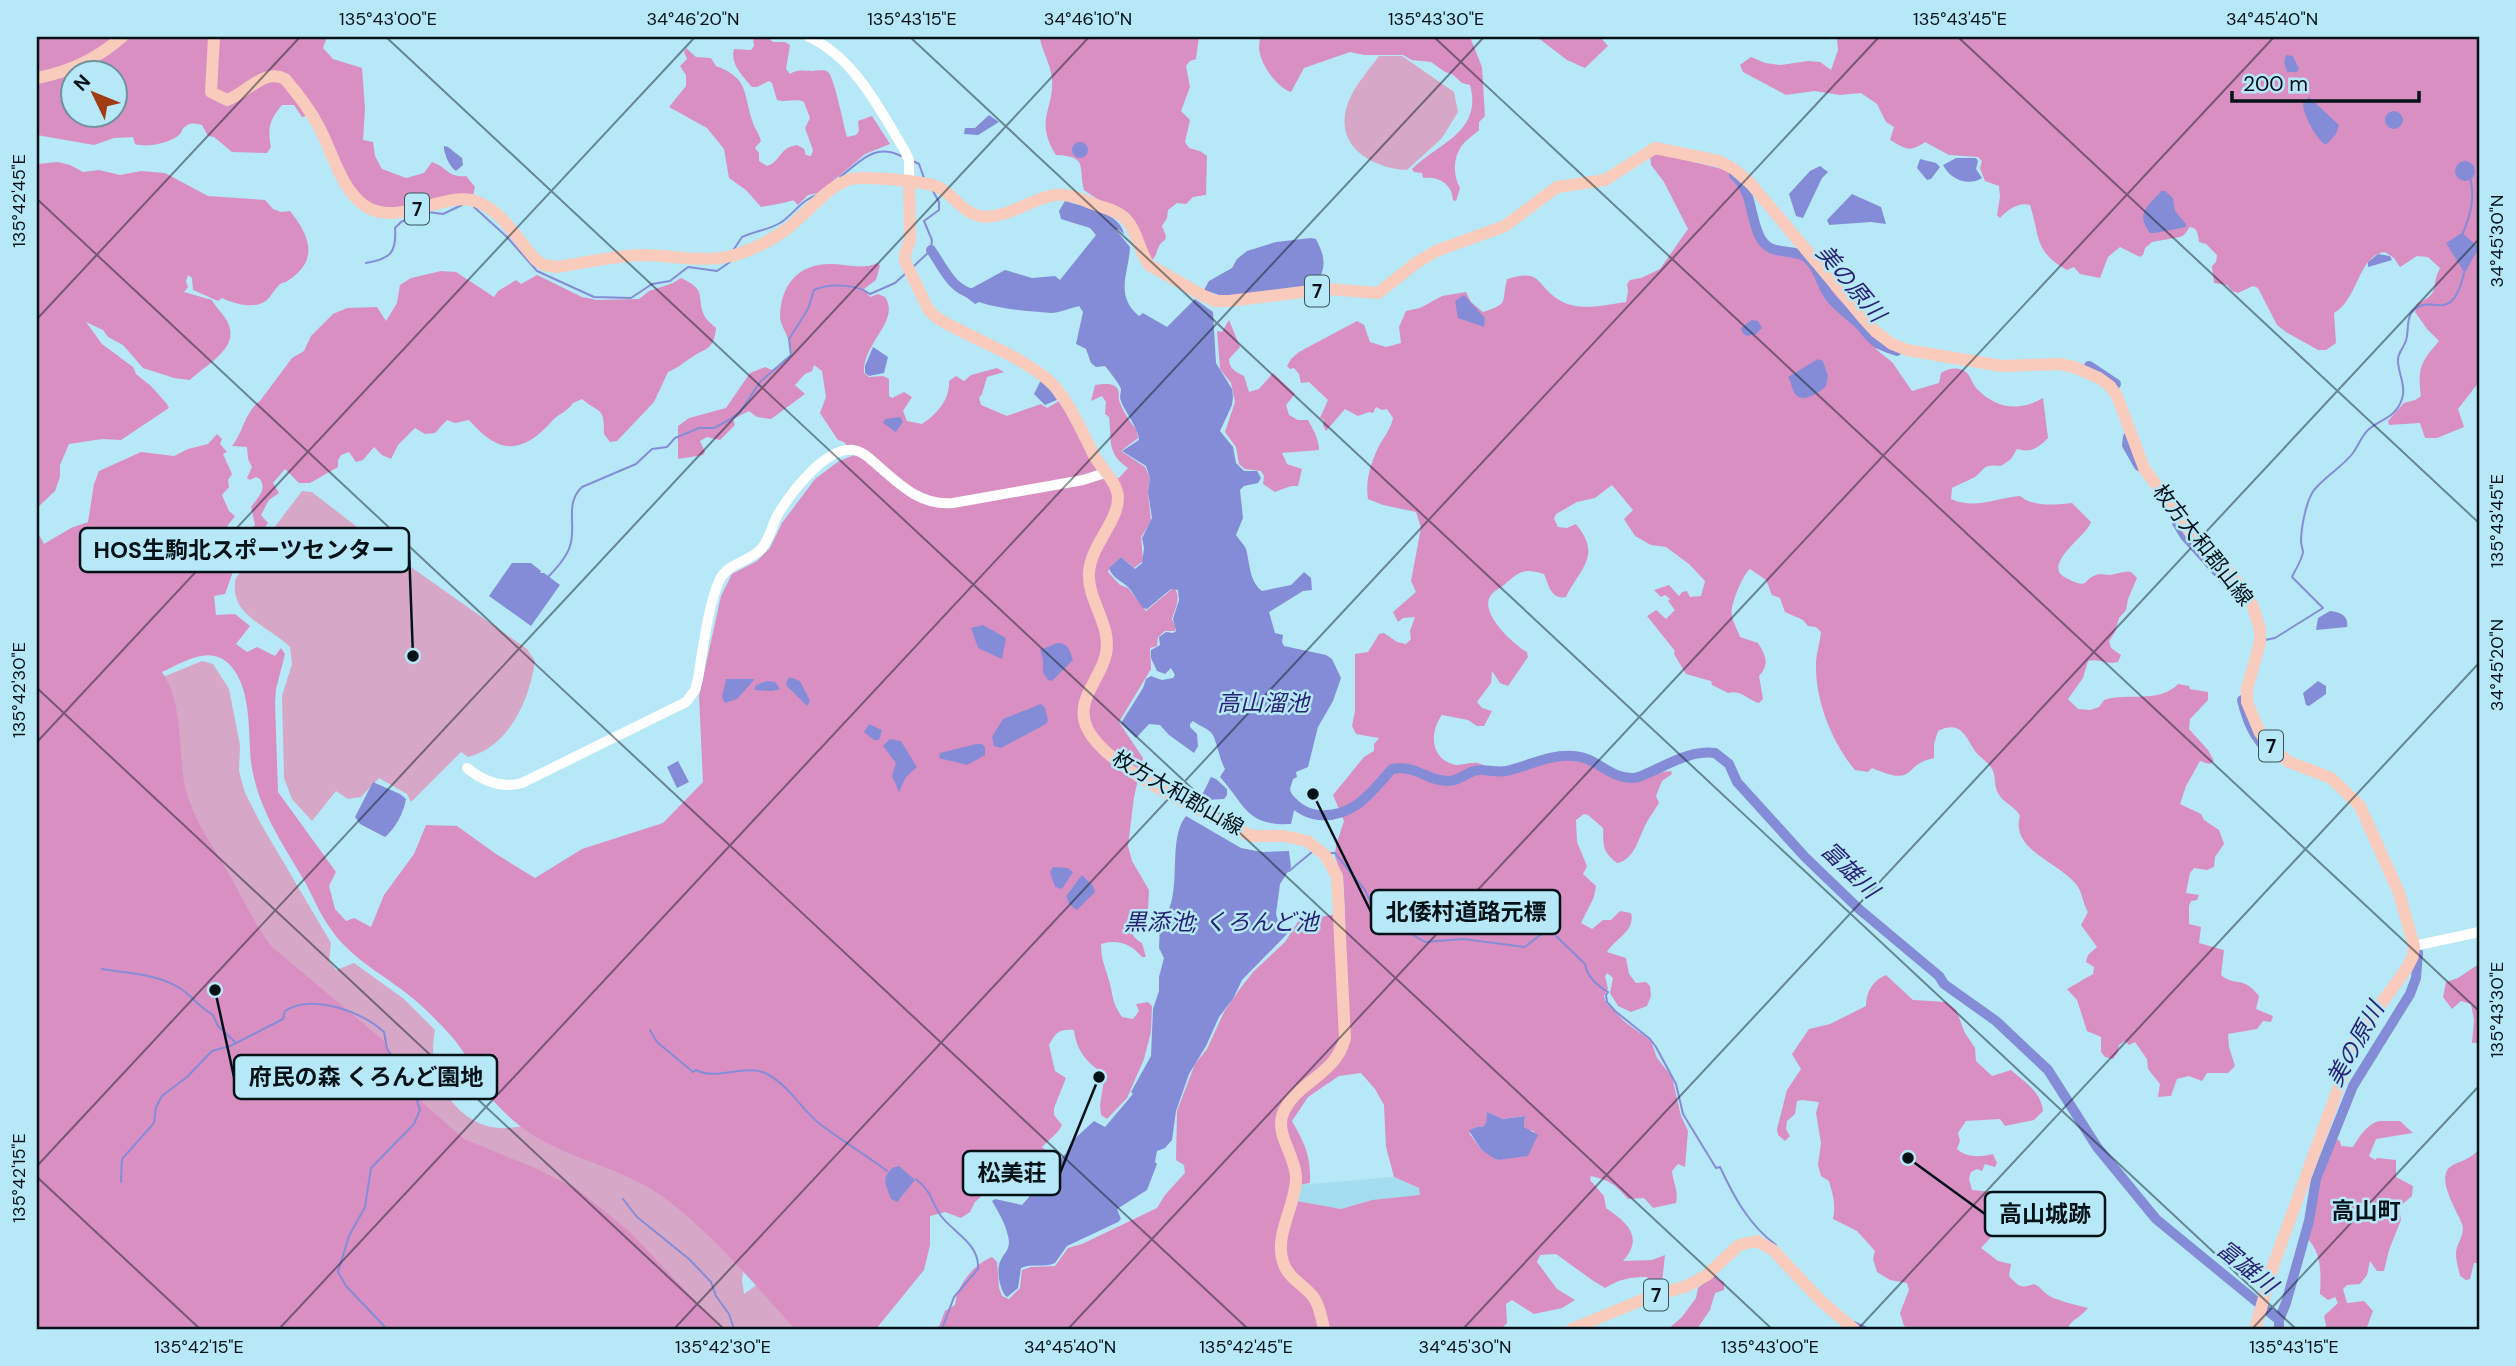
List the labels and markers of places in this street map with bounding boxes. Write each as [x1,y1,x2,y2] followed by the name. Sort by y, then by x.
[80,528,409,572] callout: HOS生駒北スポーツセンター
[1371,890,1560,934] callout: 北倭村道路元標
[234,1055,497,1099] callout: 府民の森 くろんど園地
[963,1151,1060,1195] callout: 松美荘
[1985,1192,2105,1236] callout: 高山城跡

